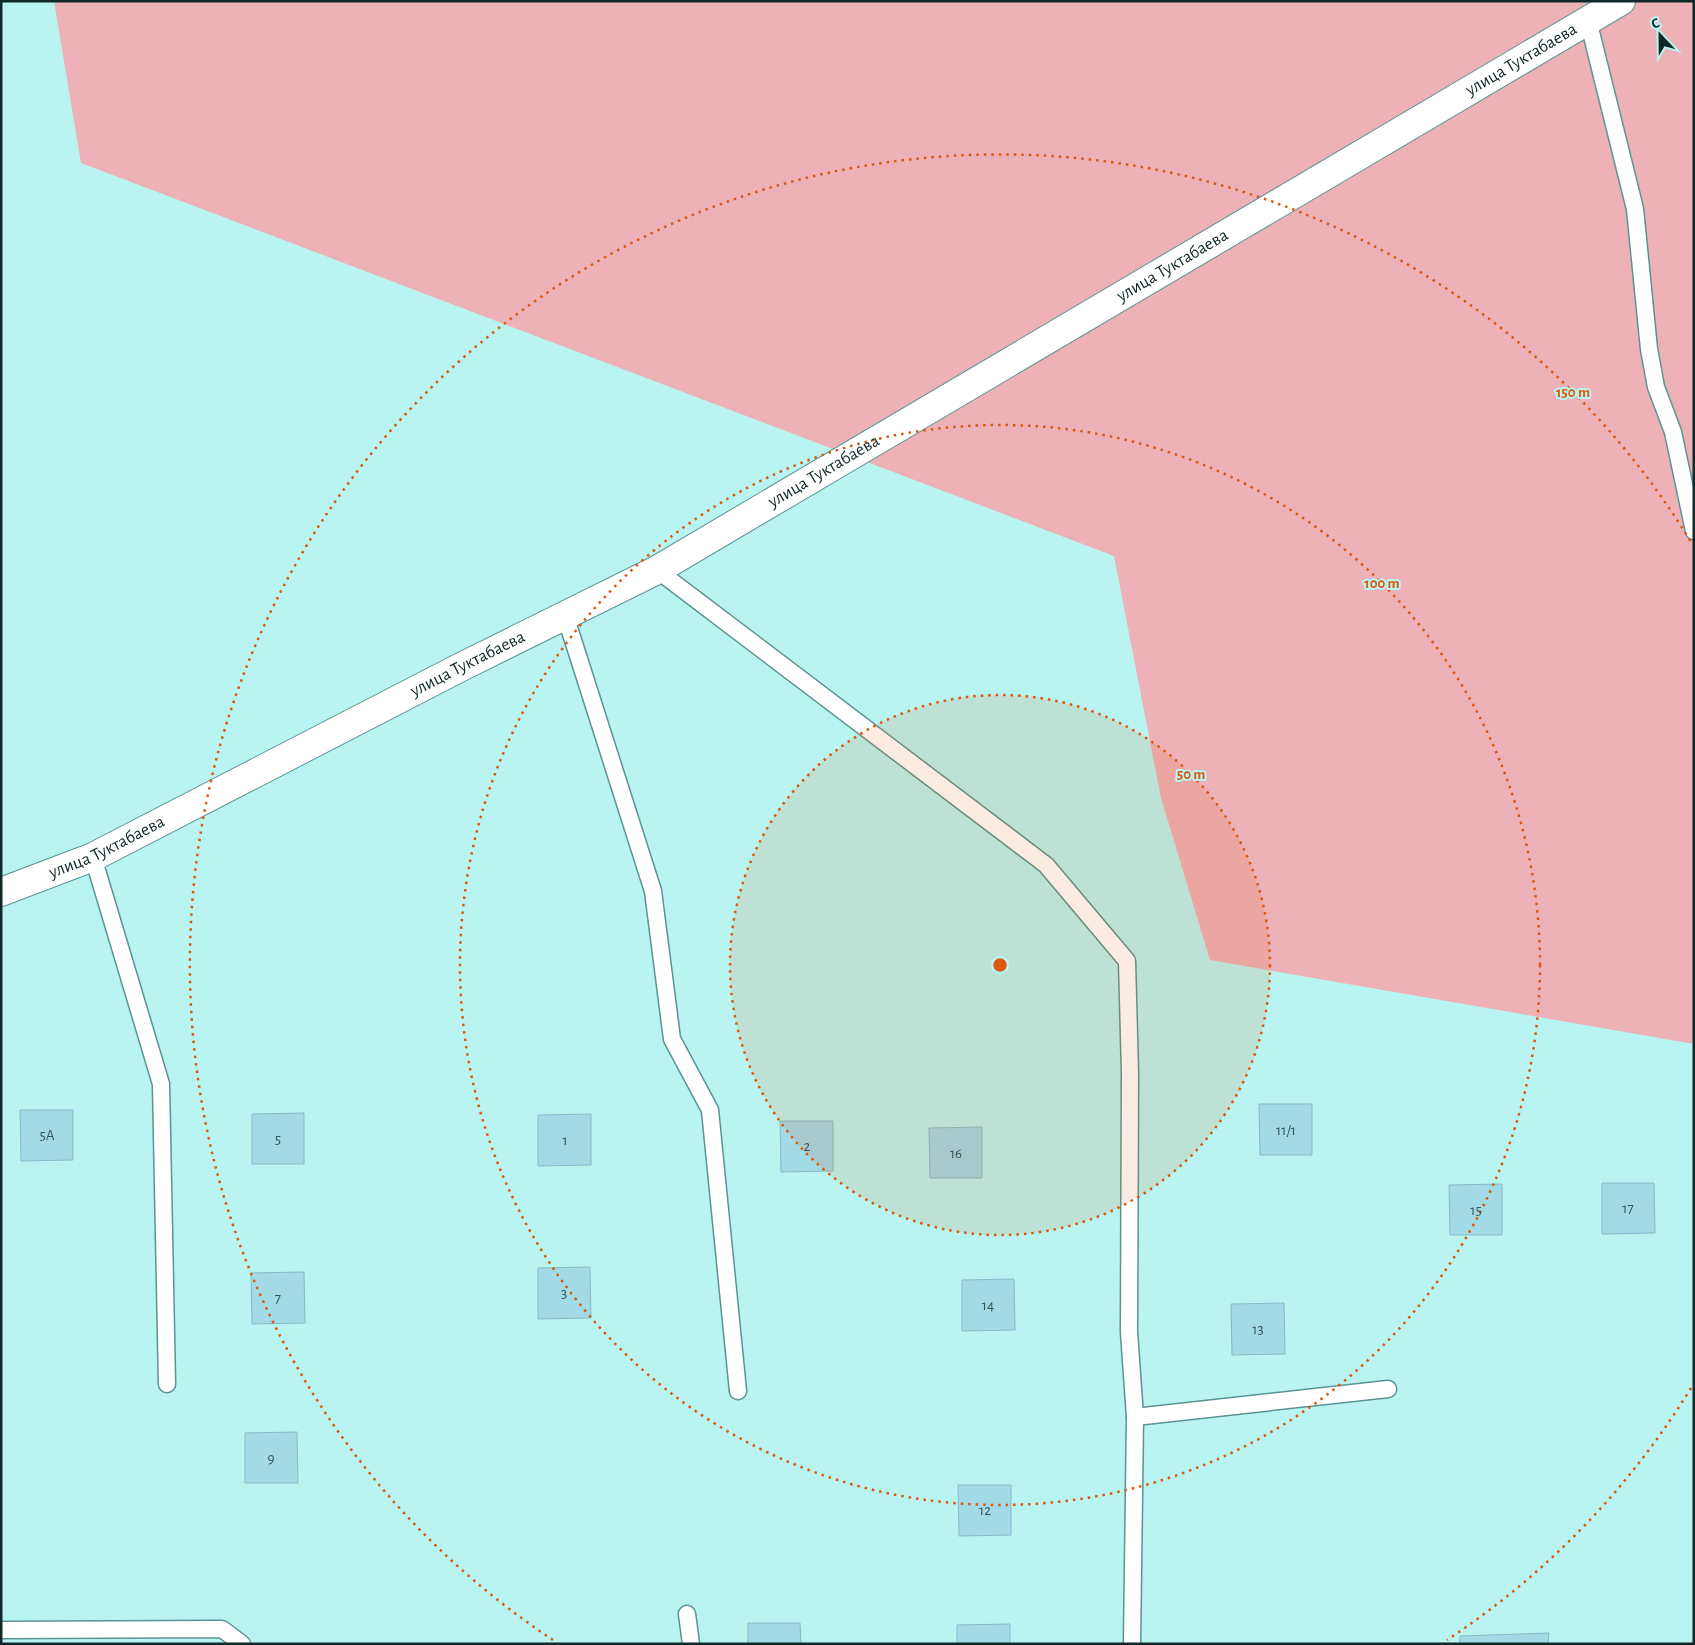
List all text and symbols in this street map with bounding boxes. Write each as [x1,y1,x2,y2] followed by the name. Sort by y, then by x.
[1635,10,1685,60] north arrow
[1649,16,1662,32] text: С
[1462,20,1580,100] street label: улица Туктабаева
[1113,226,1231,306] street label: улица Туктабаева
[1556,385,1590,400] text: 150 m
[764,432,883,512] street label: улица Туктабаева
[1364,576,1400,591] text: 100 m
[407,628,528,701] street label: улица Туктабаева
[1177,767,1205,782] text: 50 m
[46,813,168,882] street label: улица Туктабаева
[991,956,1009,974] centre of rings
[1276,1123,1296,1138] house number: 11/1
[39,1128,55,1143] house number: 5А
[275,1132,281,1147] house number: 5
[562,1133,568,1148] house number: 1
[804,1139,811,1154] house number: 2
[950,1146,962,1161] house number: 16
[1622,1201,1634,1216] house number: 17
[1470,1203,1482,1218] house number: 15
[561,1286,567,1301] house number: 3
[275,1291,281,1306] house number: 7
[982,1298,994,1313] house number: 14
[1252,1322,1264,1337] house number: 13
[267,1451,275,1466] house number: 9
[979,1503,991,1518] house number: 12

